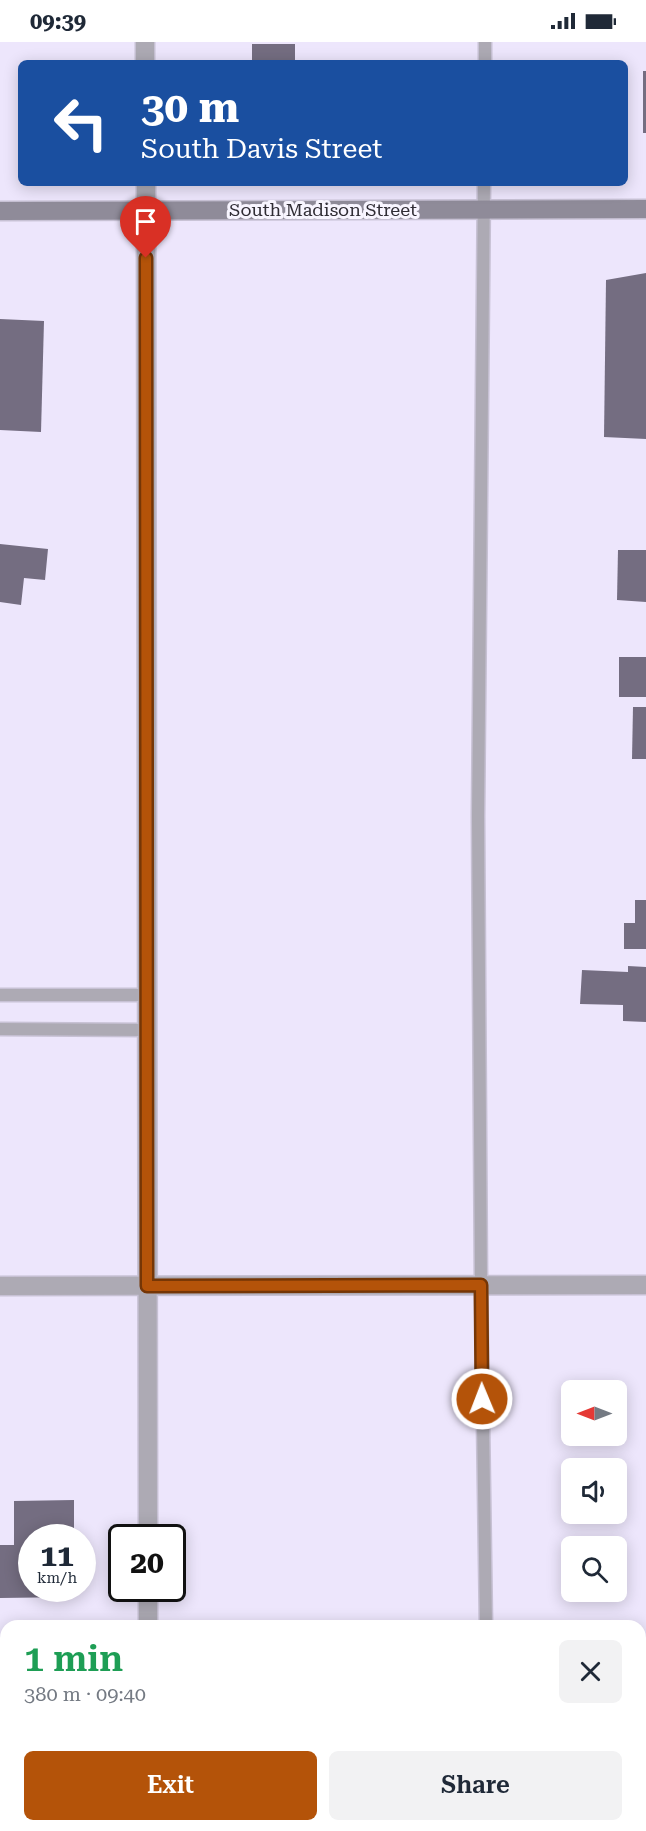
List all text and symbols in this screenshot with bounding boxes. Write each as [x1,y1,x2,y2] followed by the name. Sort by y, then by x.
[30,9,86,34] text: 09:39
[141,83,239,132] text: 30 m
[42,84,120,162] icon: left
[141,133,382,165] text: South Davis Street
[120,196,171,258] pin
[229,199,417,220] street label: South Madison Street
[129,205,162,238] icon: arrive
[450,1367,514,1431] position arrow
[561,1380,627,1446] north arrow
[561,1380,627,1602] map controls
[561,1458,627,1524] button: sound
[108,1524,186,1602] speed limit sign: 20
[561,1536,627,1602] button: search
[40,1538,74,1573] text: 11
[37,1569,77,1587] text: km/h
[24,1638,123,1680] text: 1 min
[559,1640,622,1703] button: close
[24,1682,146,1706] text: 380 m · 09:40
[24,1751,317,1820] button: Exit
[329,1751,622,1820] button: Share

